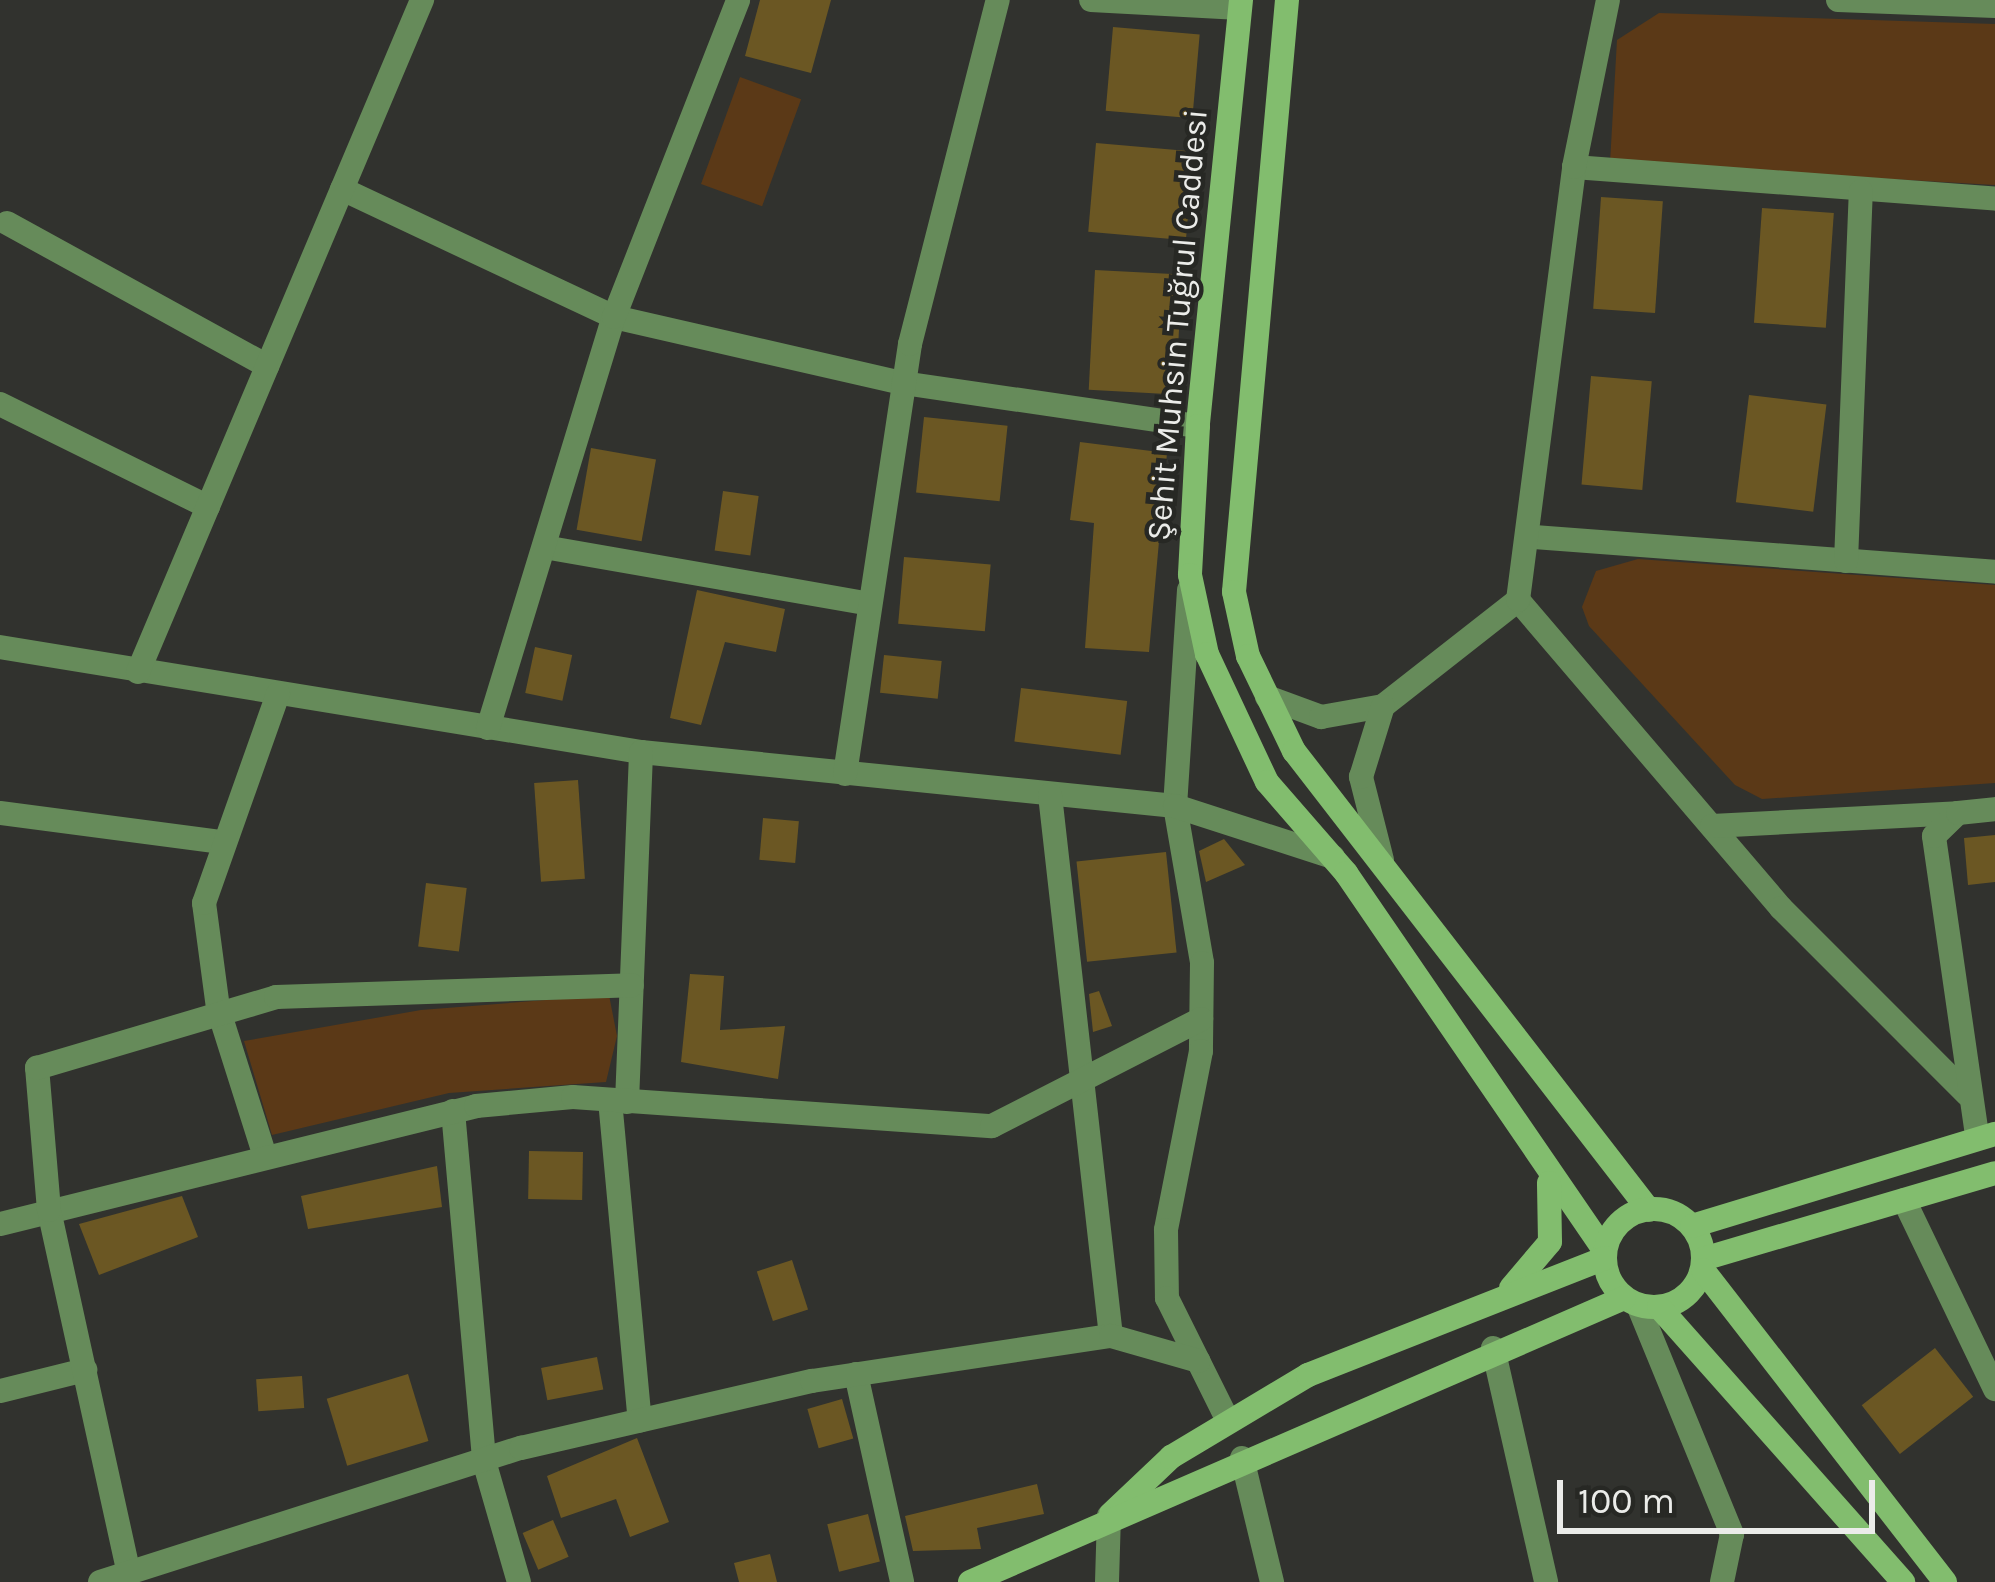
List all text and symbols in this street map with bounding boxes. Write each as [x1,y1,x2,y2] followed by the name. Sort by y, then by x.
[1139,108,1217,542] street label: Şehit Muhsin Tuğrul Caddesi
[1563,1456,1881,1530] scale bar
[1578,1480,1675,1522] text: 100 m

